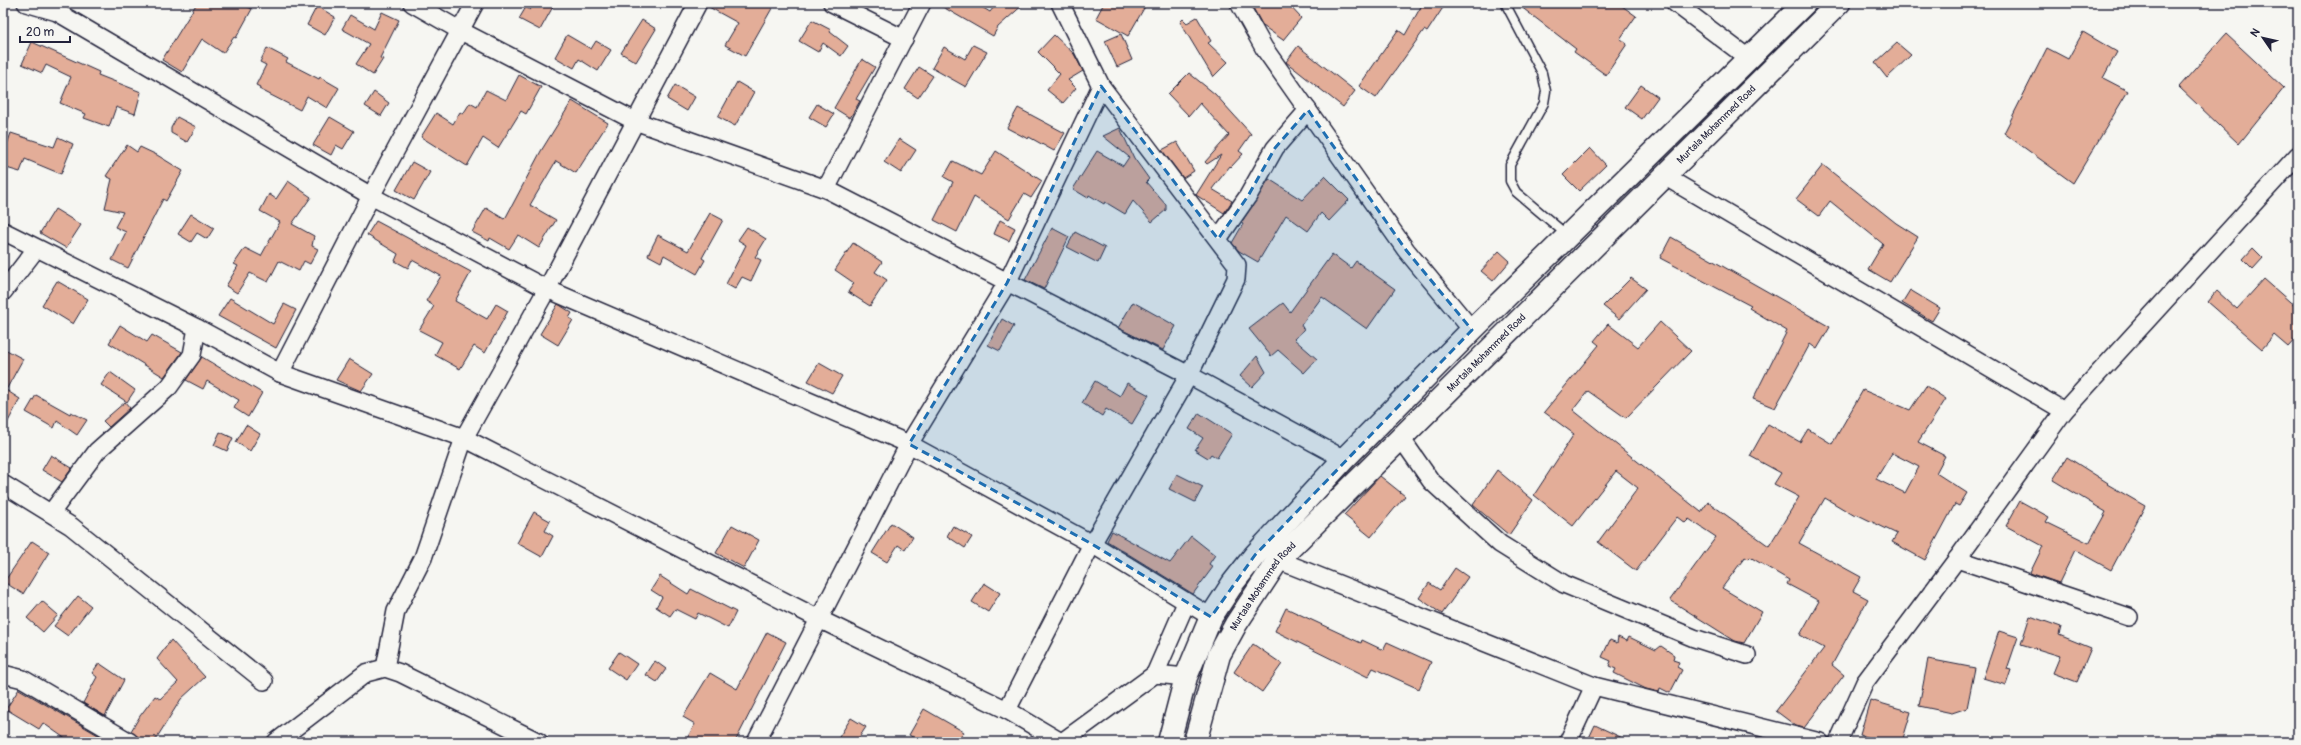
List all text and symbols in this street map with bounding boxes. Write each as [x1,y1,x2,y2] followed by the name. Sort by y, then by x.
[20,18,70,44] scale bar
[2243,18,2283,58] north arrow
[26,25,55,40] text: 20 m
[2248,26,2263,39] text: N
[1675,83,1758,166] street label: Murtala Mohammed Road
[1445,311,1528,395] street label: Murtala Mohammed Road
[1228,540,1299,633] street label: Murtala Mohammed Road

